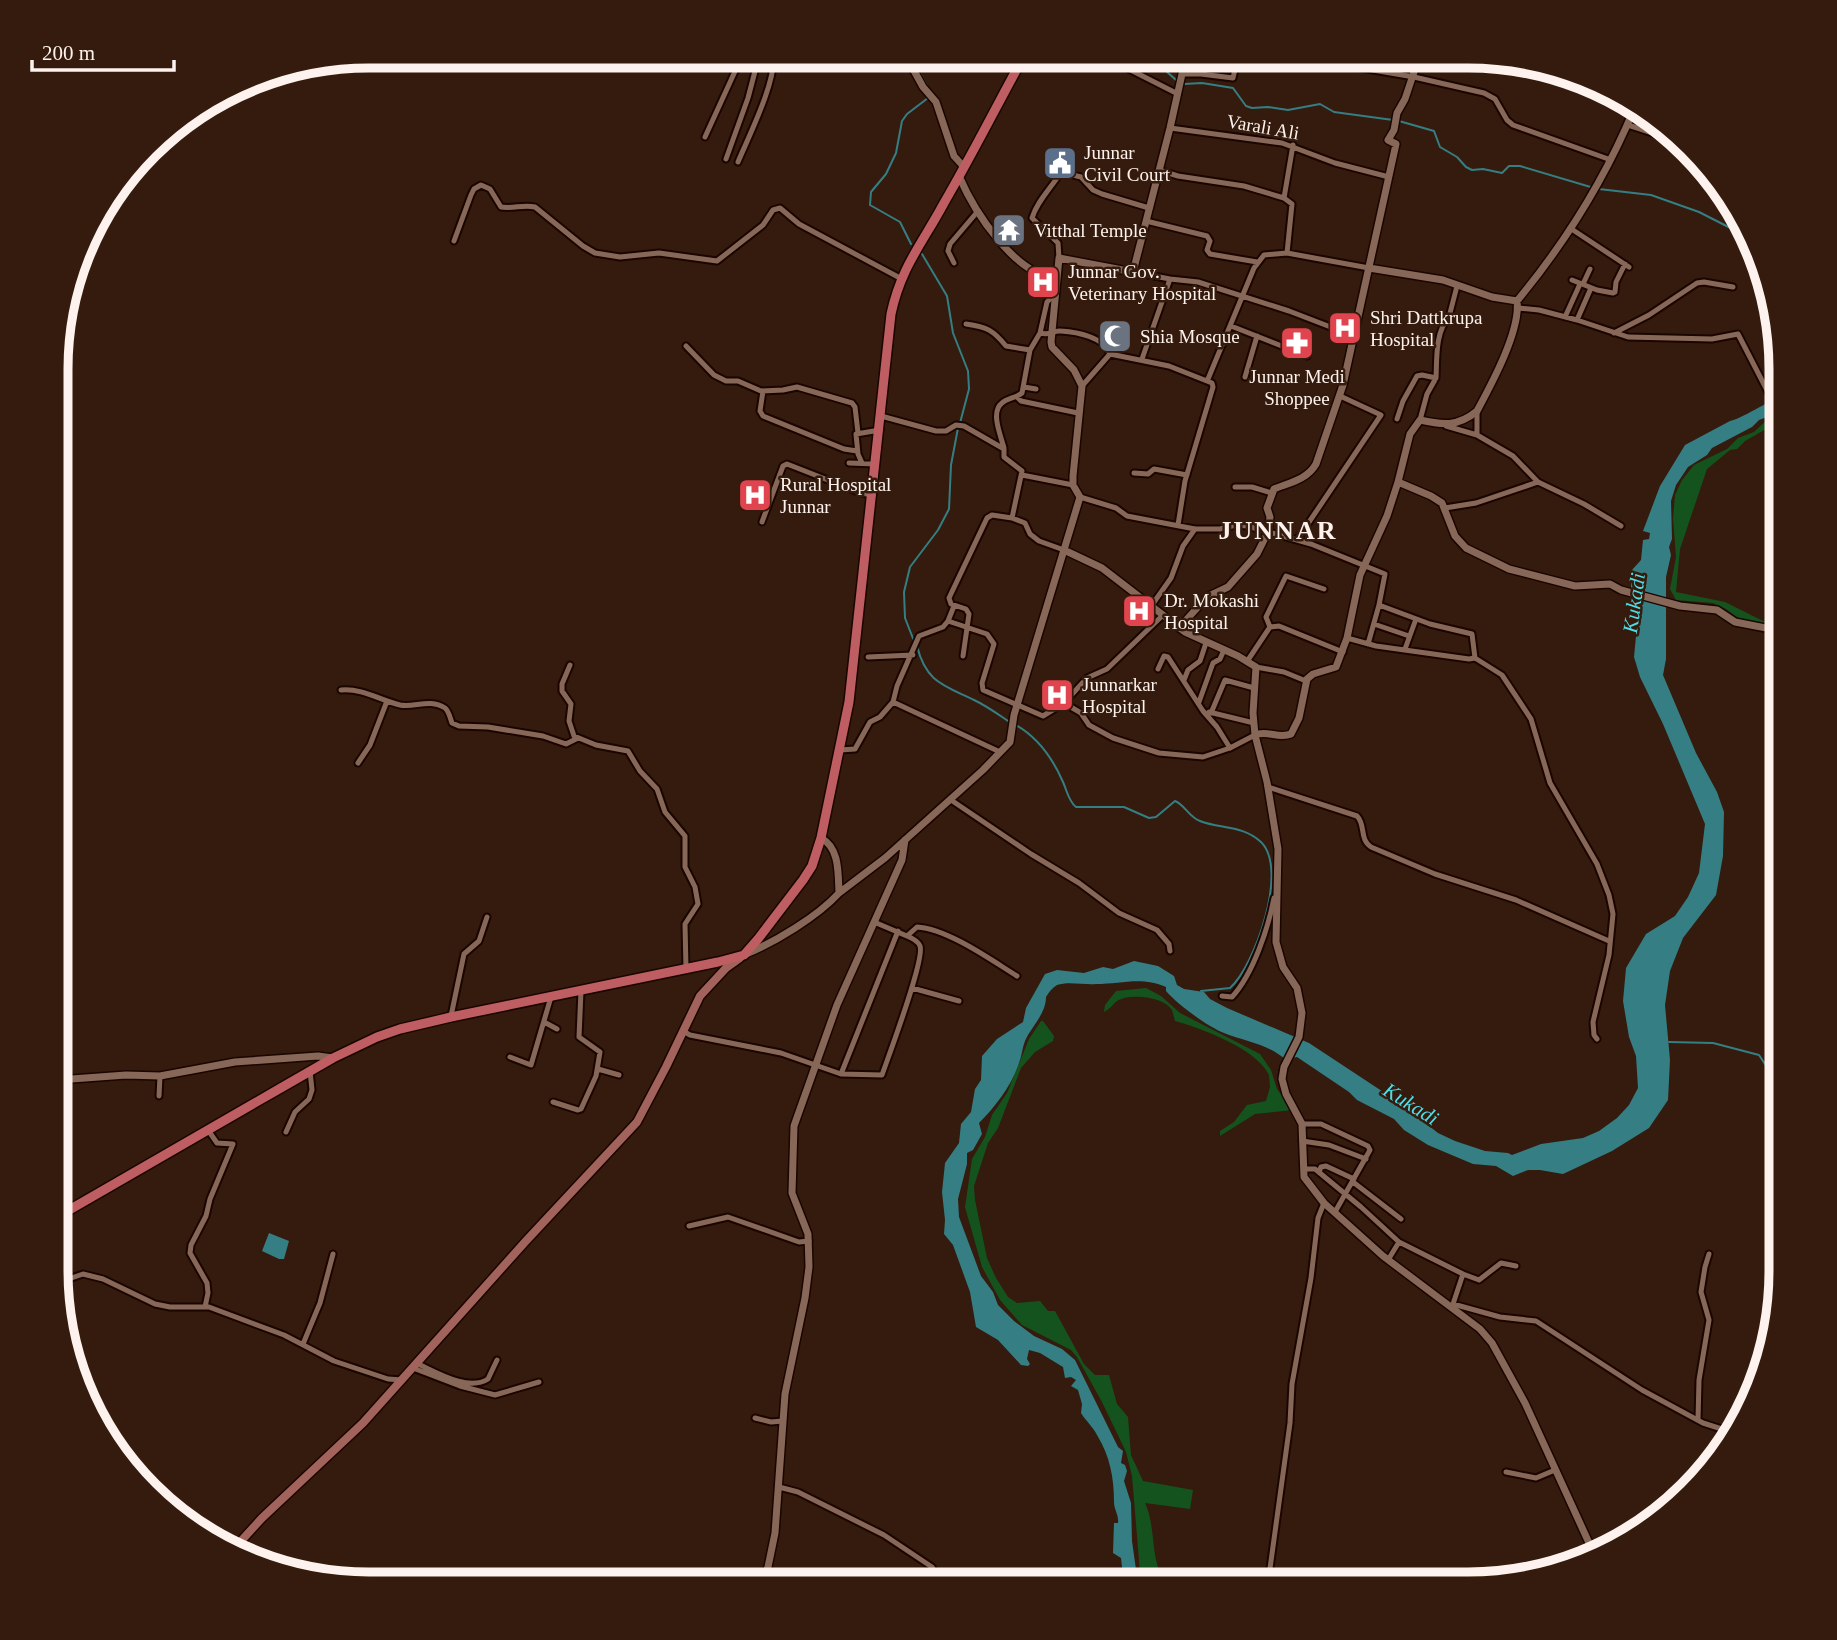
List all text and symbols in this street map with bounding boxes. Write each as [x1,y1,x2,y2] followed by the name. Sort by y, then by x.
[32,28,173,72] scale bar
[42,41,95,65] text: 200 m
[1225,110,1301,144] street label: Varali Ali
[1084,142,1171,185] place label: Junnar Civil Court
[1041,144,1079,182] public building icon: Junnar Civil Court
[990,211,1028,249] temple icon: Vitthal Temple
[1034,220,1147,241] place label: Vitthal Temple
[1068,261,1216,304] place label: Junnar Gov. Veterinary Hospital
[1024,263,1062,301] hospital icon: Junnar Gov. Veterinary Hospital
[1370,307,1483,350] place label: Shri Dattkrupa Hospital
[1326,309,1364,347] hospital icon: Shri Dattkrupa Hospital
[1096,317,1134,355] mosque icon: Shia Mosque
[1278,324,1316,362] pharmacy icon: Junnar Medi Shoppee
[1140,326,1240,347] place label: Shia Mosque
[1249,366,1345,409] place label: Junnar Medi Shoppee
[780,474,891,517] place label: Rural Hospital Junnar
[736,476,774,514] hospital icon: Rural Hospital Junnar
[1219,516,1337,545] district label: JUNNAR
[1618,571,1650,636] water label: Kukadi
[1164,590,1259,633] place label: Dr. Mokashi Hospital
[1120,592,1158,630] hospital icon: Dr. Mokashi Hospital
[1082,674,1158,717] place label: Junnarkar Hospital
[1038,676,1076,714] hospital icon: Junnarkar Hospital
[1378,1077,1443,1130] water label: Kukadi

